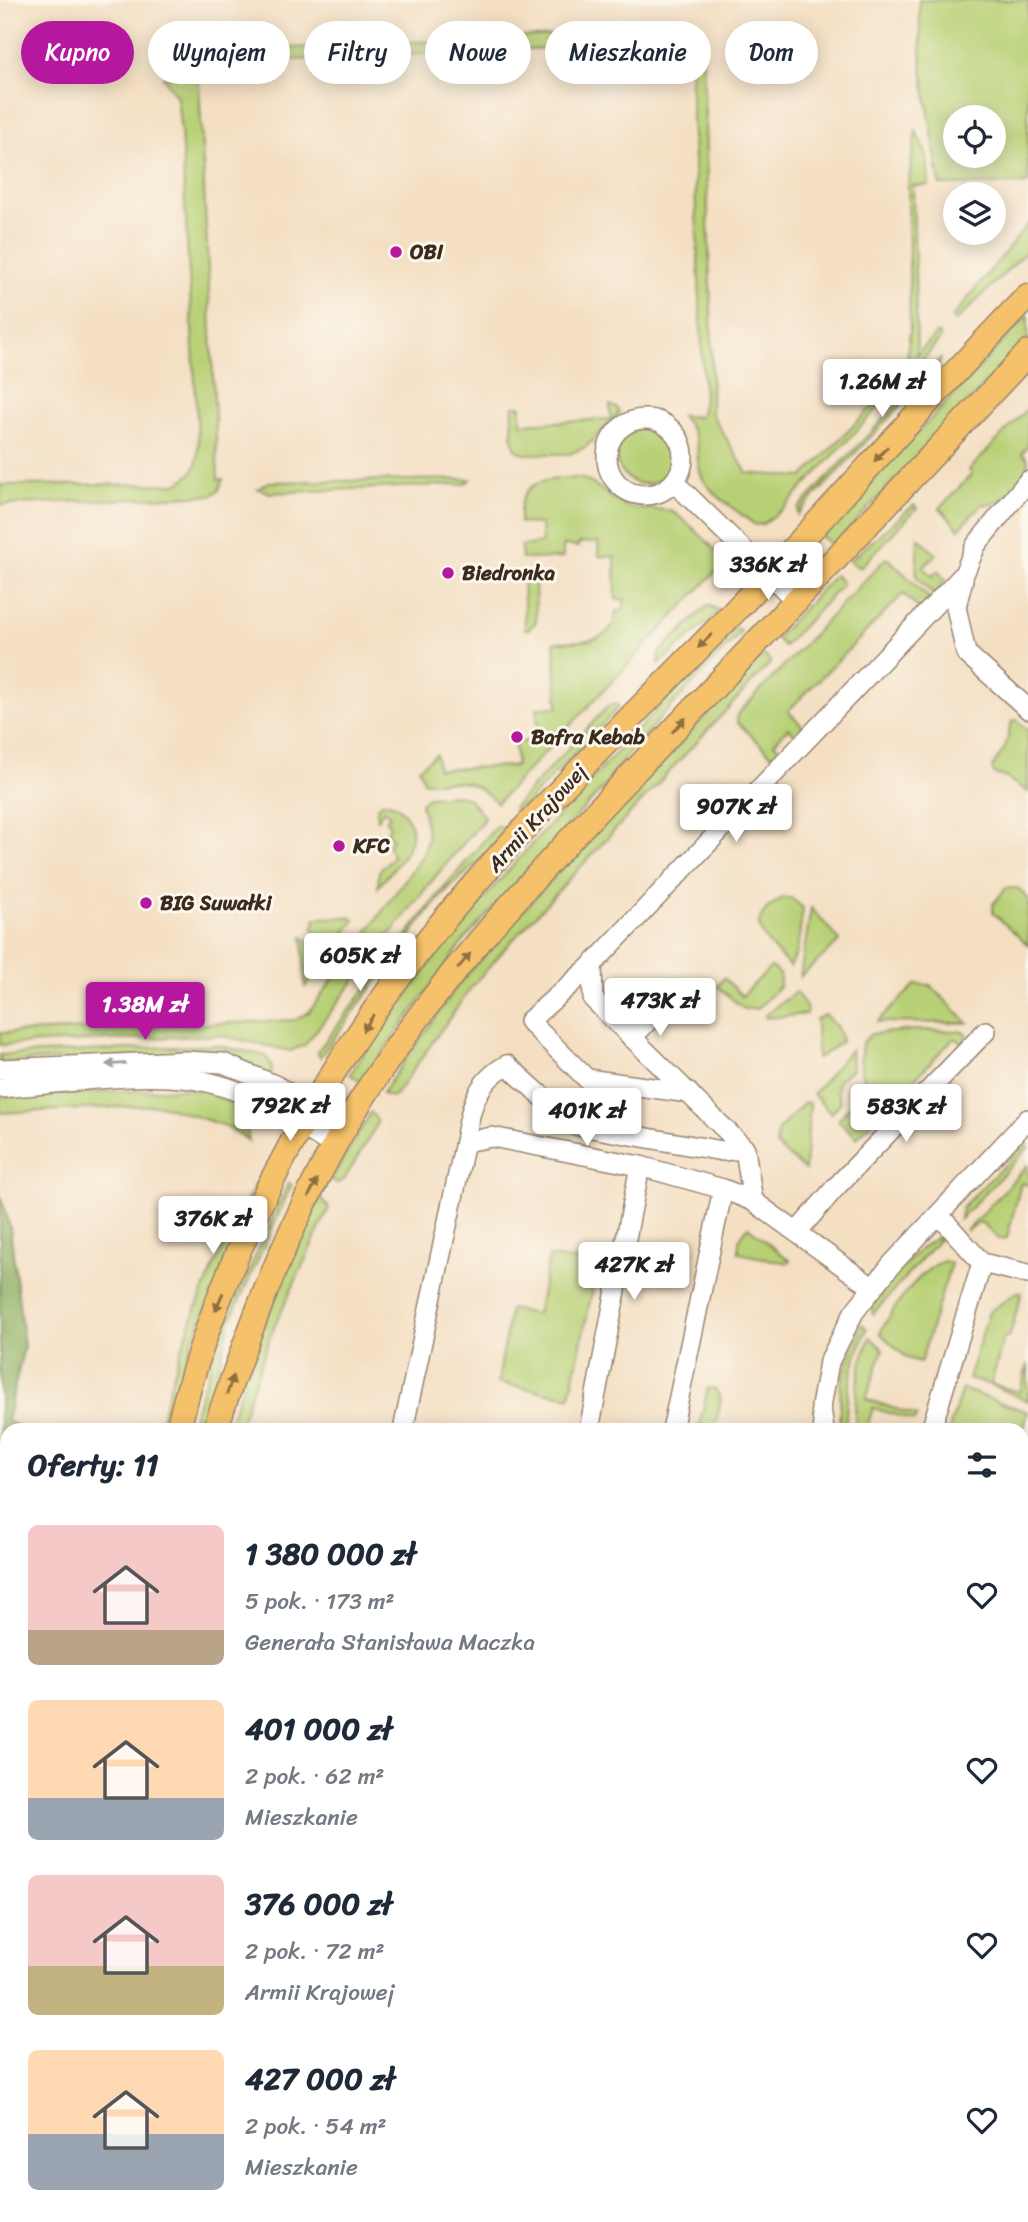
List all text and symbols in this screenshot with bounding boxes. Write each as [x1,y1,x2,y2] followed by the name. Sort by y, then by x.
[21,21,134,84] chip: Kupno
[148,21,290,84] chip: Wynajem
[304,21,411,84] chip: Filtry
[425,21,531,84] chip: Nowe
[545,21,711,84] chip: Mieszkanie
[725,21,818,84] chip: Dom
[943,105,1006,245] map controls
[943,105,1006,168] button: locate
[943,182,1006,245] button: layers
[410,233,444,271] place label: OBI
[388,244,404,260] marker: OBI
[810,360,954,419] pin: 1.26M zł
[839,361,925,402] text: 1.26M zł
[873,445,889,463] one-way arrow
[703,542,833,602] pin: 336K zł
[730,544,806,585] text: 336K zł
[462,554,555,592] place label: Biedronka
[440,565,456,581] marker: Biedronka
[697,633,714,649] one-way arrow
[671,717,687,734] one-way arrow
[531,718,645,756] place label: Bafra Kebab
[509,729,525,745] marker: Bafra Kebab
[477,754,597,882] street label: Armii Krajowej
[671,784,801,844] pin: 907K zł
[696,786,776,827] text: 907K zł
[352,827,390,865] place label: KFC
[331,838,347,854] marker: KFC
[160,884,273,922] place label: BIG Suwałki
[138,895,154,911] marker: BIG Suwałki
[295,934,425,993] pin: 605K zł
[320,935,400,976] text: 605K zł
[456,952,471,970] one-way arrow
[595,978,725,1038] pin: 473K zł
[621,980,699,1021] text: 473K zł
[73,982,217,1042] pin: 1.38M zł
[102,984,188,1025] text: 1.38M zł
[361,1014,375,1032] one-way arrow
[104,1058,126,1069] one-way arrow
[225,1084,355,1143] pin: 792K zł
[841,1084,971,1144] pin: 583K zł
[251,1085,329,1126] text: 792K zł
[867,1086,945,1127] text: 583K zł
[522,1088,652,1148] pin: 401K zł
[548,1090,626,1131] text: 401K zł
[307,1178,318,1198] one-way arrow
[148,1196,278,1256] pin: 376K zł
[174,1198,252,1239] text: 376K zł
[569,1242,699,1302] pin: 427K zł
[594,1244,674,1285] text: 427K zł
[213,1292,224,1313] one-way arrow
[225,1374,236,1395] one-way arrow
[28,1438,159,1492] text: Oferty: 11
[963,1446,1001,1484] icon: filters
[245,1527,416,1581] text: 1 380 000 zł
[84,1553,168,1637] icon: home
[963,1576,1001,1614] icon: heart
[245,1581,394,1622] text: 5 pok. · 173 m²
[245,1622,535,1663] text: Generała Stanisława Maczka
[245,1702,392,1756] text: 401 000 zł
[84,1728,168,1812] icon: home
[963,1751,1001,1789] icon: heart
[245,1756,384,1797] text: 2 pok. · 62 m²
[245,1797,358,1838] text: Mieszkanie
[245,1877,392,1931] text: 376 000 zł
[84,1903,168,1987] icon: home
[963,1926,1001,1964] icon: heart
[245,1931,384,1972] text: 2 pok. · 72 m²
[245,1972,394,2013] text: Armii Krajowej
[245,2052,395,2106] text: 427 000 zł
[84,2078,168,2162] icon: home
[963,2101,1001,2139] icon: heart
[245,2106,386,2147] text: 2 pok. · 54 m²
[245,2147,358,2188] text: Mieszkanie

